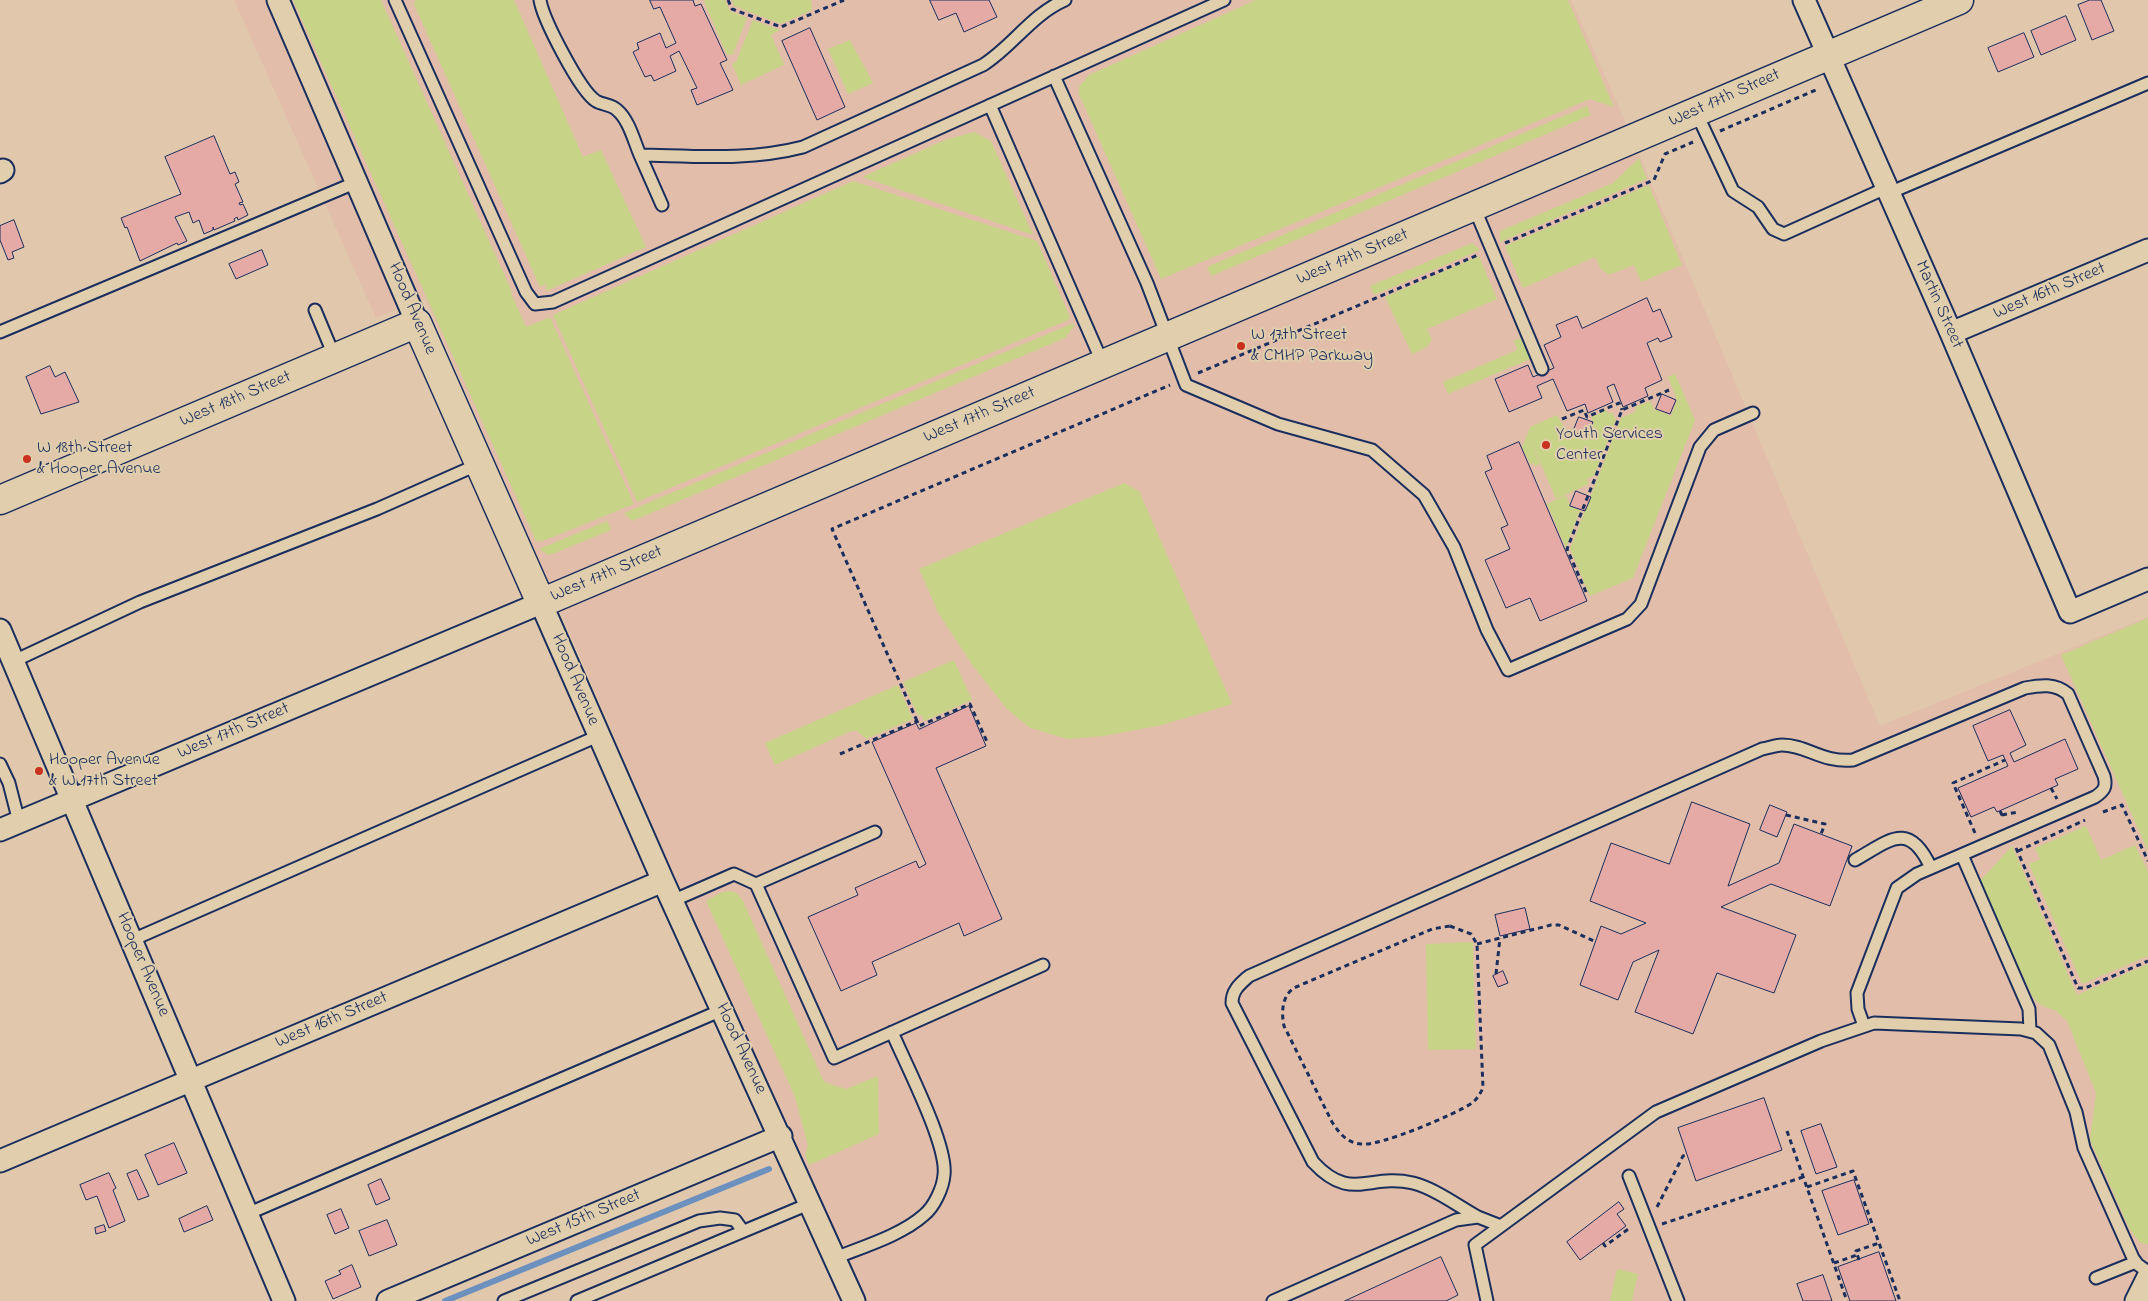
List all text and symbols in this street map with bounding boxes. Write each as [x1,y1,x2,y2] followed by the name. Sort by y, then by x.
[1666,65,1784,133] street label: West 17th Street
[1294,225,1412,291] street label: West 17th Street
[1909,258,1967,352] street label: Martin Street
[1991,259,2109,325] street label: West 16th Street
[382,260,440,358] street label: Hood Avenue
[1251,325,1373,368] place label: W 17th Street & CMHP Parkway
[1235,340,1247,352] marker: W 17th Street & CMHP Parkway
[177,367,295,433] street label: West 18th Street
[921,383,1039,449] street label: West 17th Street
[1556,424,1663,466] place label: Youth Services Center
[37,438,161,480] place label: W 18th Street & Hooper Avenue
[1540,439,1552,451] marker: Youth Services Center
[21,453,33,465] marker: W 18th Street & Hooper Avenue
[548,542,666,608] street label: West 17th Street
[545,631,603,729] street label: Hood Avenue
[175,699,293,765] street label: West 17th Street
[49,750,160,792] place label: Hooper Avenue & W 17th Street
[33,765,45,777] marker: Hooper Avenue & W 17th Street
[110,910,174,1020] street label: Hooper Avenue
[273,988,391,1054] street label: West 16th Street
[710,1000,770,1098] street label: Hood Avenue
[524,1185,644,1253] street label: West 15th Street

